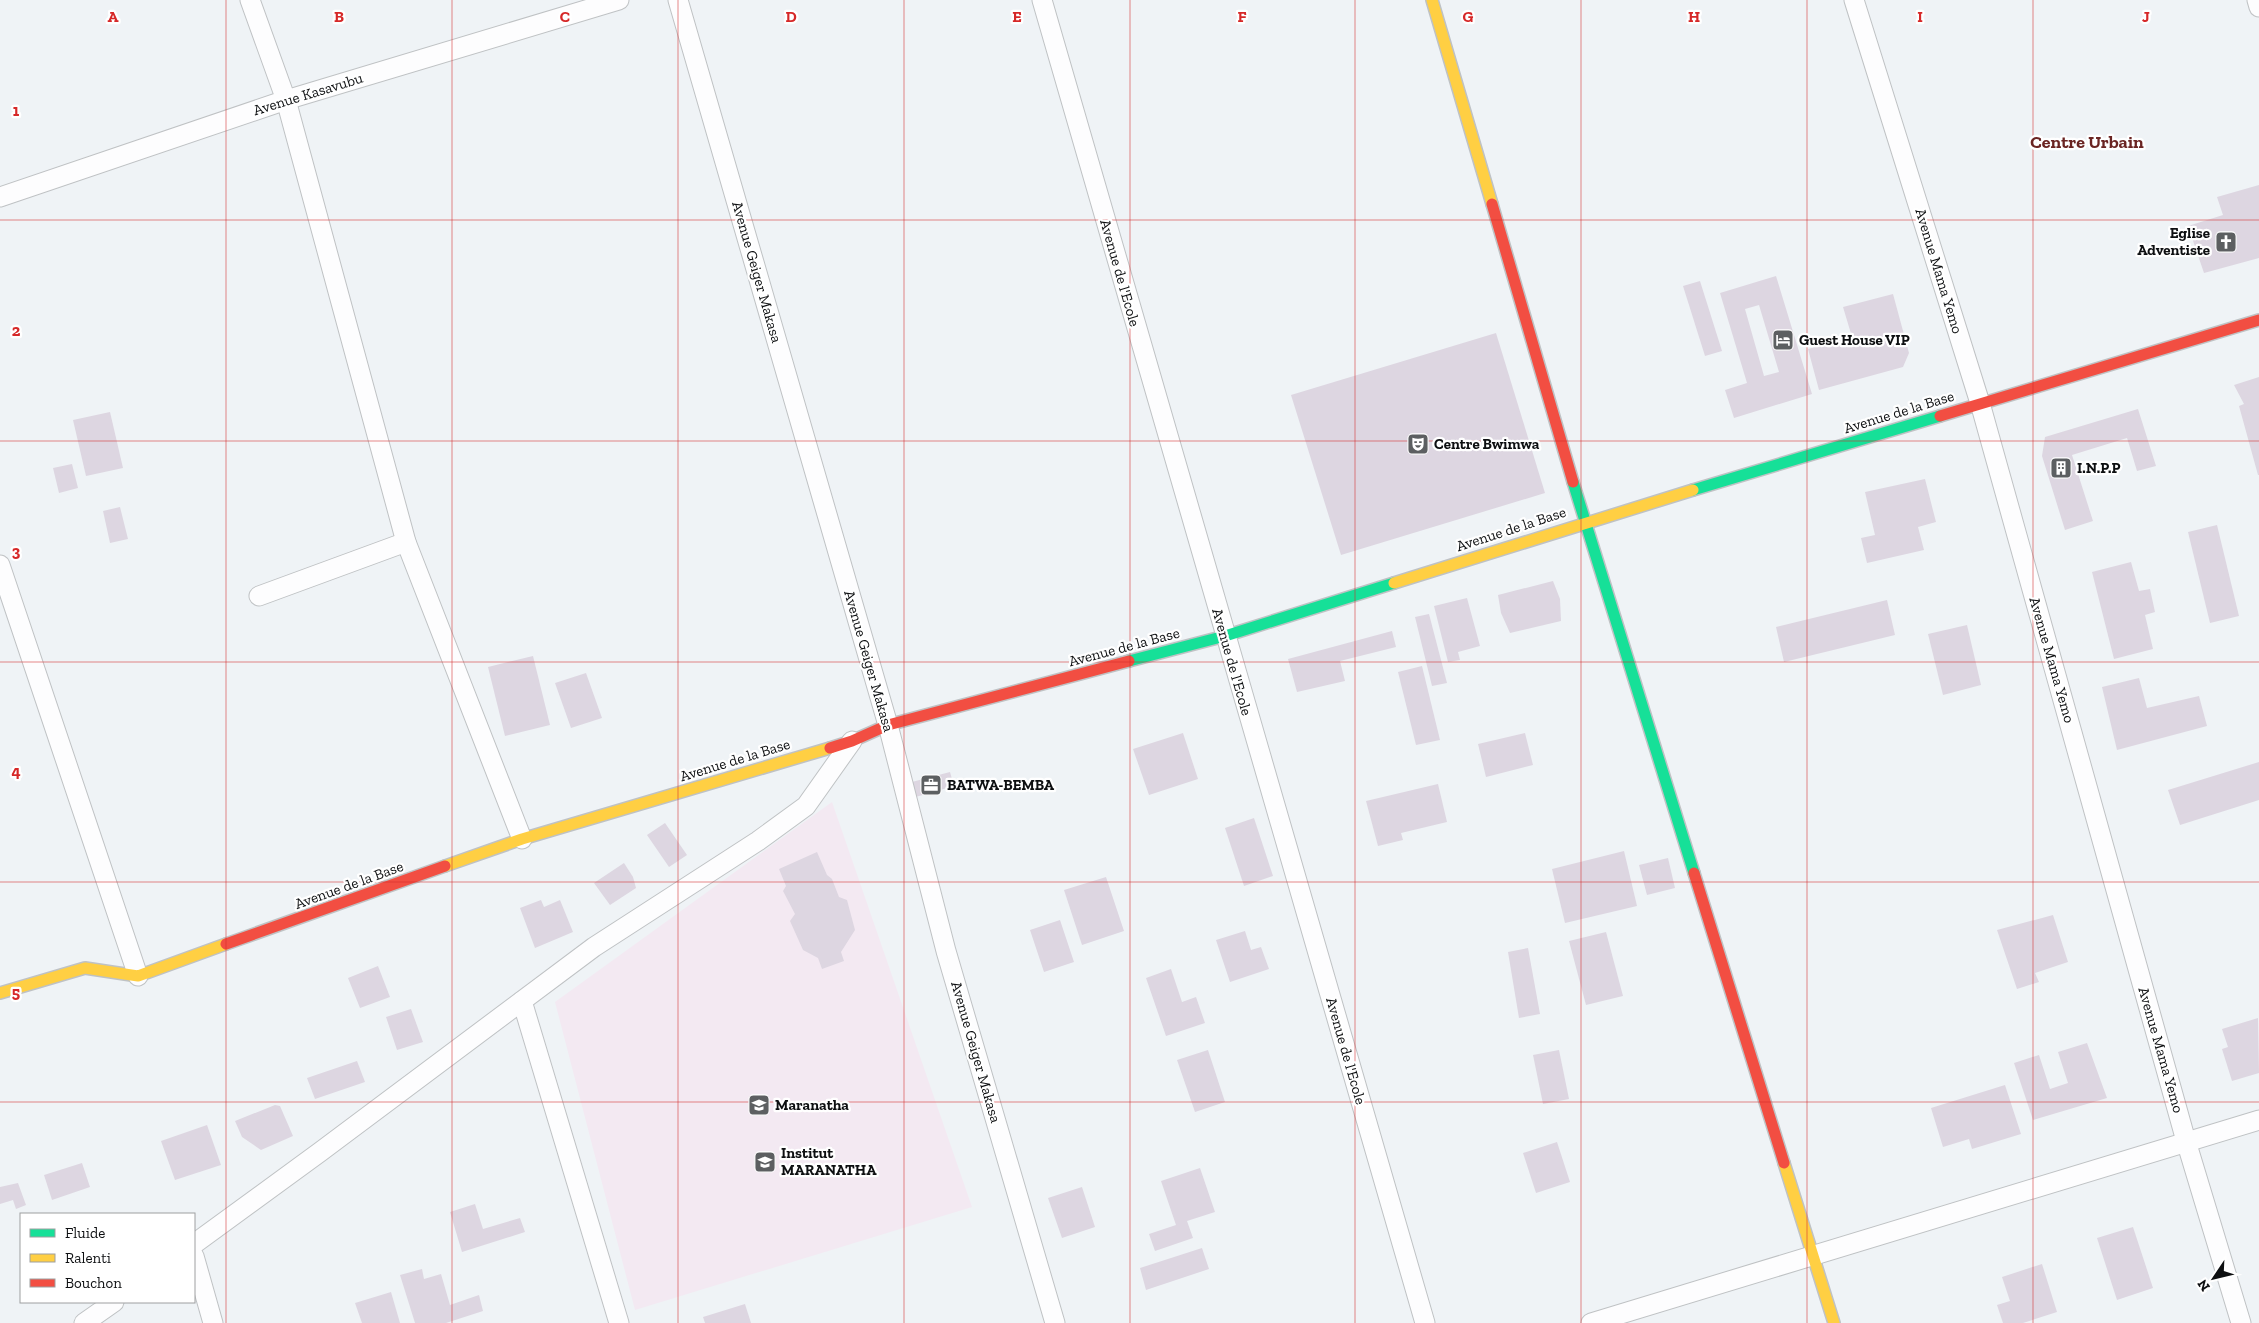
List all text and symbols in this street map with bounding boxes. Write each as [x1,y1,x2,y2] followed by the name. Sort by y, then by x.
[108,7,119,26] text: A
[334,7,344,26] text: B
[560,7,570,26] text: C
[785,7,797,26] text: D
[1012,7,1022,26] text: E
[1237,7,1247,26] text: F
[1463,7,1474,26] text: G
[1688,7,1700,26] text: H
[1917,7,1923,26] text: I
[2142,7,2150,26] text: J
[251,69,366,119] street label: Avenue Kasavubu
[13,101,20,120] text: 1
[2030,131,2144,153] district label: Centre Urbain
[728,199,786,345] street label: Avenue Geiger Makasa
[1911,206,1967,336] street label: Avenue Mama Yemo
[1096,217,1144,329] street label: Avenue de l'Ecole
[2137,224,2210,259] place label: Eglise Adventiste
[2214,230,2238,254] church icon: Eglise Adventiste
[12,321,21,340] text: 2
[1771,328,1795,352] hotel icon: Guest House VIP
[1799,331,1910,349] place label: Guest House VIP
[1842,387,1956,437] street label: Avenue de la Base
[1406,432,1430,456] theatre icon: Centre Bwimwa
[1434,435,1540,453] place label: Centre Bwimwa
[2049,456,2073,480] building icon: I.N.P.P
[2077,459,2120,477] place label: I.N.P.P
[1454,503,1568,555] street label: Avenue de la Base
[12,542,21,561] text: 3
[840,588,898,734] street label: Avenue Geiger Makasa
[2025,595,2079,725] street label: Avenue Mama Yemo
[1208,606,1256,718] street label: Avenue de l'Ecole
[1067,624,1181,670] street label: Avenue de la Base
[678,735,792,785] street label: Avenue de la Base
[11,762,21,781] text: 4
[919,773,943,797] office icon: BATWA-BEMBA
[947,776,1055,794] place label: BATWA-BEMBA
[292,857,406,913] street label: Avenue de la Base
[947,979,1005,1125] street label: Avenue Geiger Makasa
[12,983,20,1002] text: 5
[2134,985,2188,1115] street label: Avenue Mama Yemo
[1322,995,1370,1107] street label: Avenue de l'Ecole
[747,1093,771,1117] school or university icon: Maranatha
[775,1096,849,1114] place label: Maranatha
[781,1144,877,1179] place label: Institut MARANATHA
[753,1150,777,1174] school or university icon: Institut MARANATHA
[20,1213,195,1303] legend
[65,1224,105,1242] text: Fluide
[65,1249,111,1267] text: Ralenti
[2189,1253,2239,1303] north arrow
[65,1274,122,1292] text: Bouchon
[2194,1276,2214,1294] text: N

